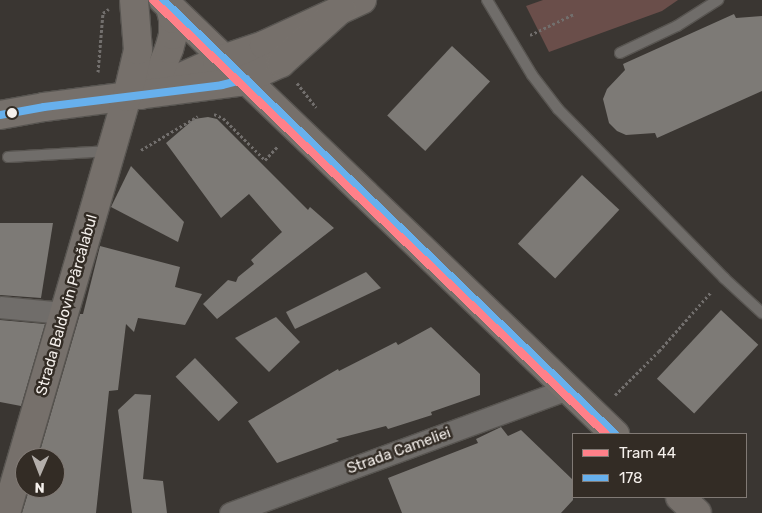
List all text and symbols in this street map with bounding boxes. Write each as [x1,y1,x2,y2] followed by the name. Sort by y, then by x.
[7,108,17,118] unlabelled marker
[33,213,101,397] street label: Strada Baldovin Pârcălabul
[345,424,453,478] street label: Strada Cameliei
[572,433,747,498] legend
[619,444,676,462] text: Tram 44
[15,448,65,498] north arrow
[619,469,643,487] text: 178
[35,479,45,496] text: N

